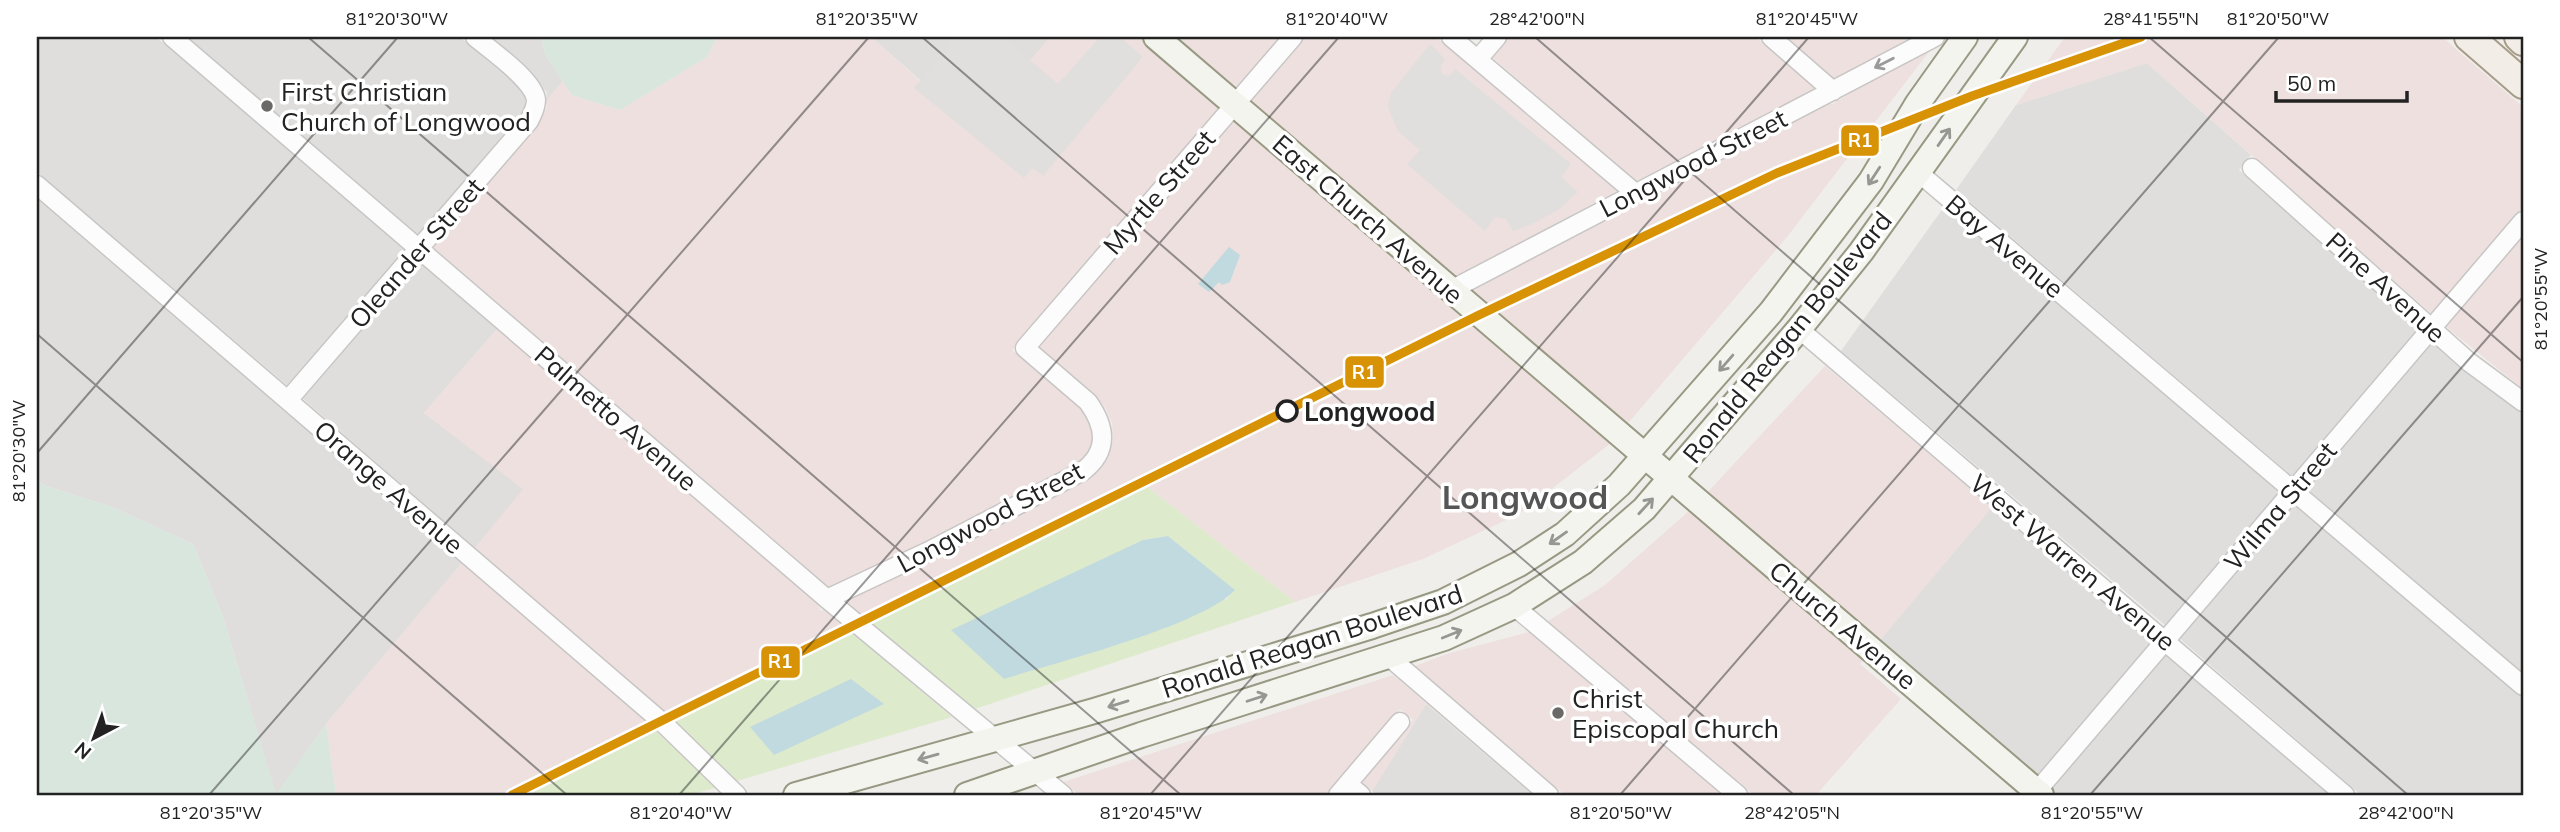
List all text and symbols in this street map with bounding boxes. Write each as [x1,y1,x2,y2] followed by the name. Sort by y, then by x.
[346,7,448,30] text: 81°20'30"W
[816,7,918,30] text: 81°20'35"W
[1286,7,1388,30] text: 81°20'40"W
[1489,7,1585,30] text: 28°42'00"N
[1756,7,1858,30] text: 81°20'45"W
[2103,7,2199,30] text: 28°41'55"N
[2227,7,2329,30] text: 81°20'50"W
[1874,56,1895,70] one-way arrow
[2276,60,2408,104] scale bar
[2287,70,2336,96] text: 50 m
[281,75,531,138] place label: First Christian Church of Longwood
[259,98,275,114] marker: First Christian Church of Longwood
[1594,101,1792,225] street label: Longwood Street
[1096,123,1222,261] street label: Myrtle Street
[1840,124,1880,157] line badge: R1
[1266,127,1470,311] street label: East Church Avenue
[1848,128,1872,152] text: R1
[1937,128,1951,147] one-way arrow
[1867,165,1881,185] one-way arrow
[342,171,490,335] street label: Oleander Street
[1939,187,2071,305] street label: Bay Avenue
[1675,204,1899,470] street label: Ronald Reagan Boulevard
[2319,225,2453,349] street label: Pine Avenue
[2529,248,2552,350] text: 81°20'55"W
[528,338,704,498] street label: Palmetto Avenue
[1718,354,1734,372] one-way arrow
[1344,355,1385,389] line badge: R1
[1352,360,1376,384] text: R1
[1304,395,1435,428] place label: Longwood
[7,400,30,502] text: 81°20'30"W
[1276,400,1298,422] marker: Longwood
[307,413,471,561] street label: Orange Avenue
[2216,435,2344,577] street label: Wilma Street
[891,454,1089,580] street label: Longwood Street
[1963,466,2183,658] street label: West Warren Avenue
[1442,476,1608,517] district label: Longwood
[1638,498,1655,515] one-way arrow
[1549,531,1568,545] one-way arrow
[1762,554,1924,696] street label: Church Avenue
[1157,577,1467,705] street label: Ronald Reagan Boulevard
[1441,627,1463,640] one-way arrow
[760,645,801,679] line badge: R1
[768,649,792,673] text: R1
[1572,682,1779,745] place label: Christ Episcopal Church
[1246,691,1268,704] one-way arrow
[1108,698,1130,711] one-way arrow
[60,702,130,772] north arrow
[1550,705,1566,721] marker: Christ Episcopal Church
[70,737,96,765] text: N
[917,752,939,765] one-way arrow
[160,801,262,824] text: 81°20'35"W
[630,801,732,824] text: 81°20'40"W
[1100,801,1202,824] text: 81°20'45"W
[1570,801,1672,824] text: 81°20'50"W
[1744,801,1840,824] text: 28°42'05"N
[2041,801,2143,824] text: 81°20'55"W
[2358,801,2454,824] text: 28°42'00"N

